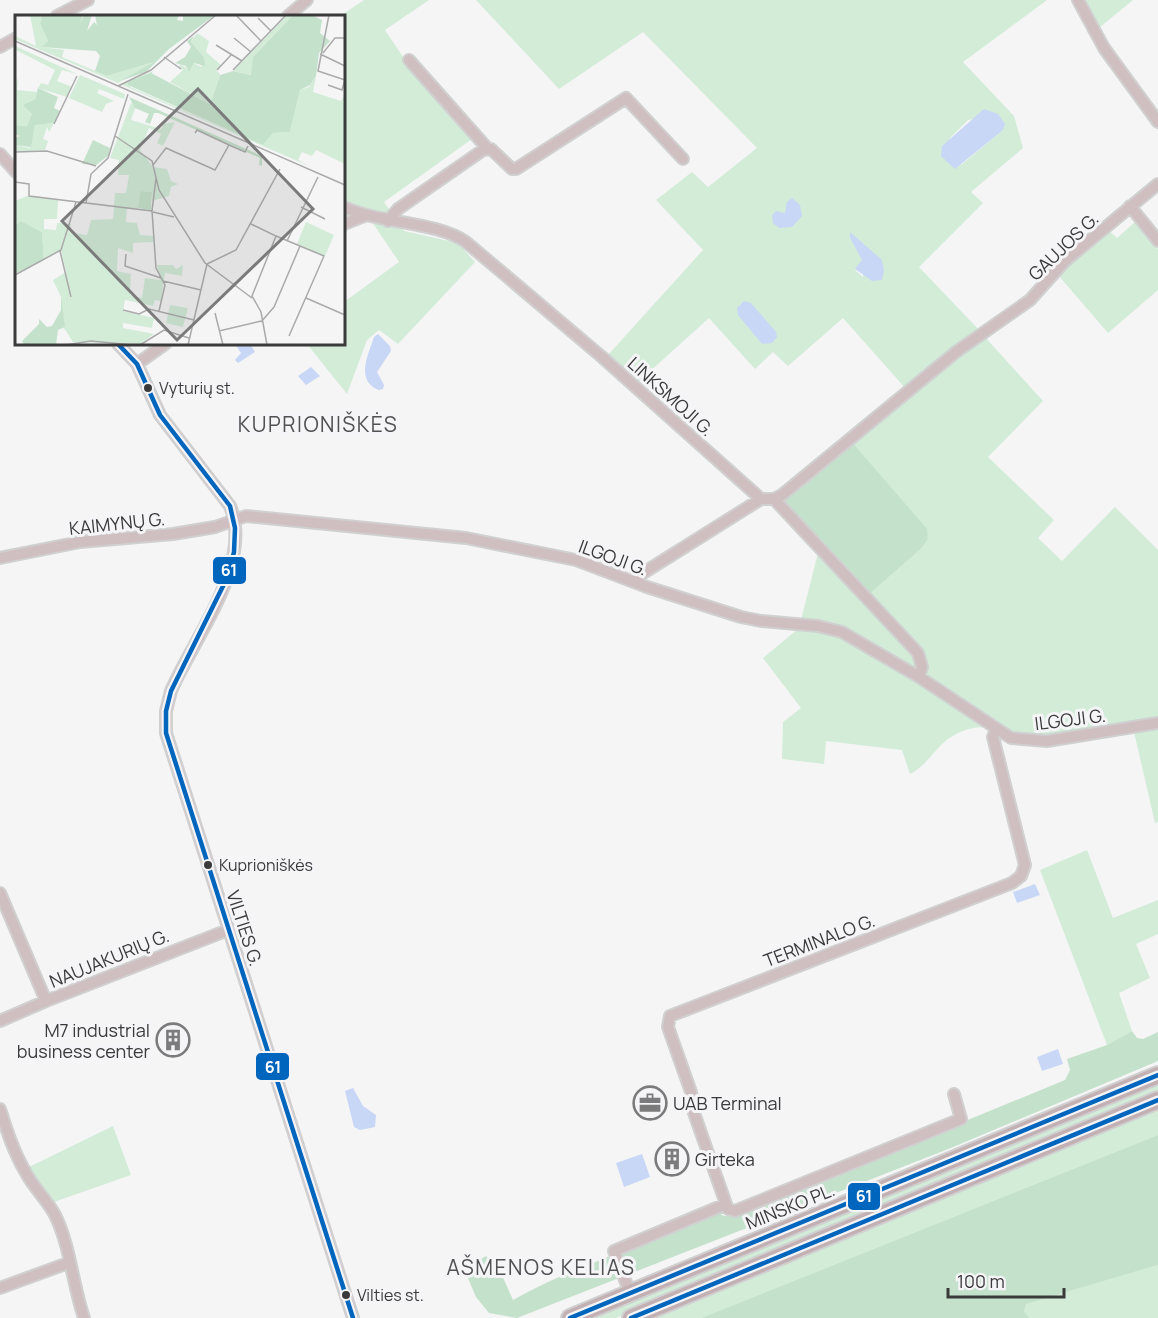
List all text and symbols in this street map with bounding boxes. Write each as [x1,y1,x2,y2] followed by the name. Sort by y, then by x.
[15,15,345,345] inset map
[1023,207,1103,285] street label: GAUJOS G.
[623,351,719,441] street label: LINKSMOJI G.
[159,377,235,399] place label: Vyturių st.
[142,382,154,394] marker: Vyturių st.
[238,410,398,438] district label: KUPRIONIŠKĖS
[68,506,166,540] street label: KAIMYNŲ G.
[575,534,651,580] street label: ILGOJI G.
[212,556,247,585] line badge: 61
[221,559,237,581] text: 61
[1033,703,1107,735] street label: ILGOJI G.
[219,854,313,876] place label: Kuprioniškės
[202,859,214,871] marker: Kuprioniškės
[221,887,269,969] street label: VILTIES G.
[760,908,878,972] street label: TERMINALO G.
[46,923,172,993] street label: NAUJAKURIŲ G.
[17,1018,151,1063] place label: M7 industrial business center
[155,1022,191,1058] building icon: M7 industrial business center
[255,1052,290,1081] line badge: 61
[265,1056,281,1078] text: 61
[632,1085,668,1121] office icon: UAB Terminal
[673,1091,782,1115] place label: UAB Terminal
[654,1141,690,1177] building icon: Girteka
[695,1147,755,1171] place label: Girteka
[742,1177,838,1235] street label: MINSKO PL.
[847,1182,881,1211] line badge: 61
[856,1185,872,1207] text: 61
[446,1253,636,1281] district label: AŠMENOS KELIAS
[948,1261,1064,1299] scale bar
[957,1269,1005,1293] text: 100 m
[357,1284,424,1306] place label: Vilties st.
[340,1289,352,1301] marker: Vilties st.

